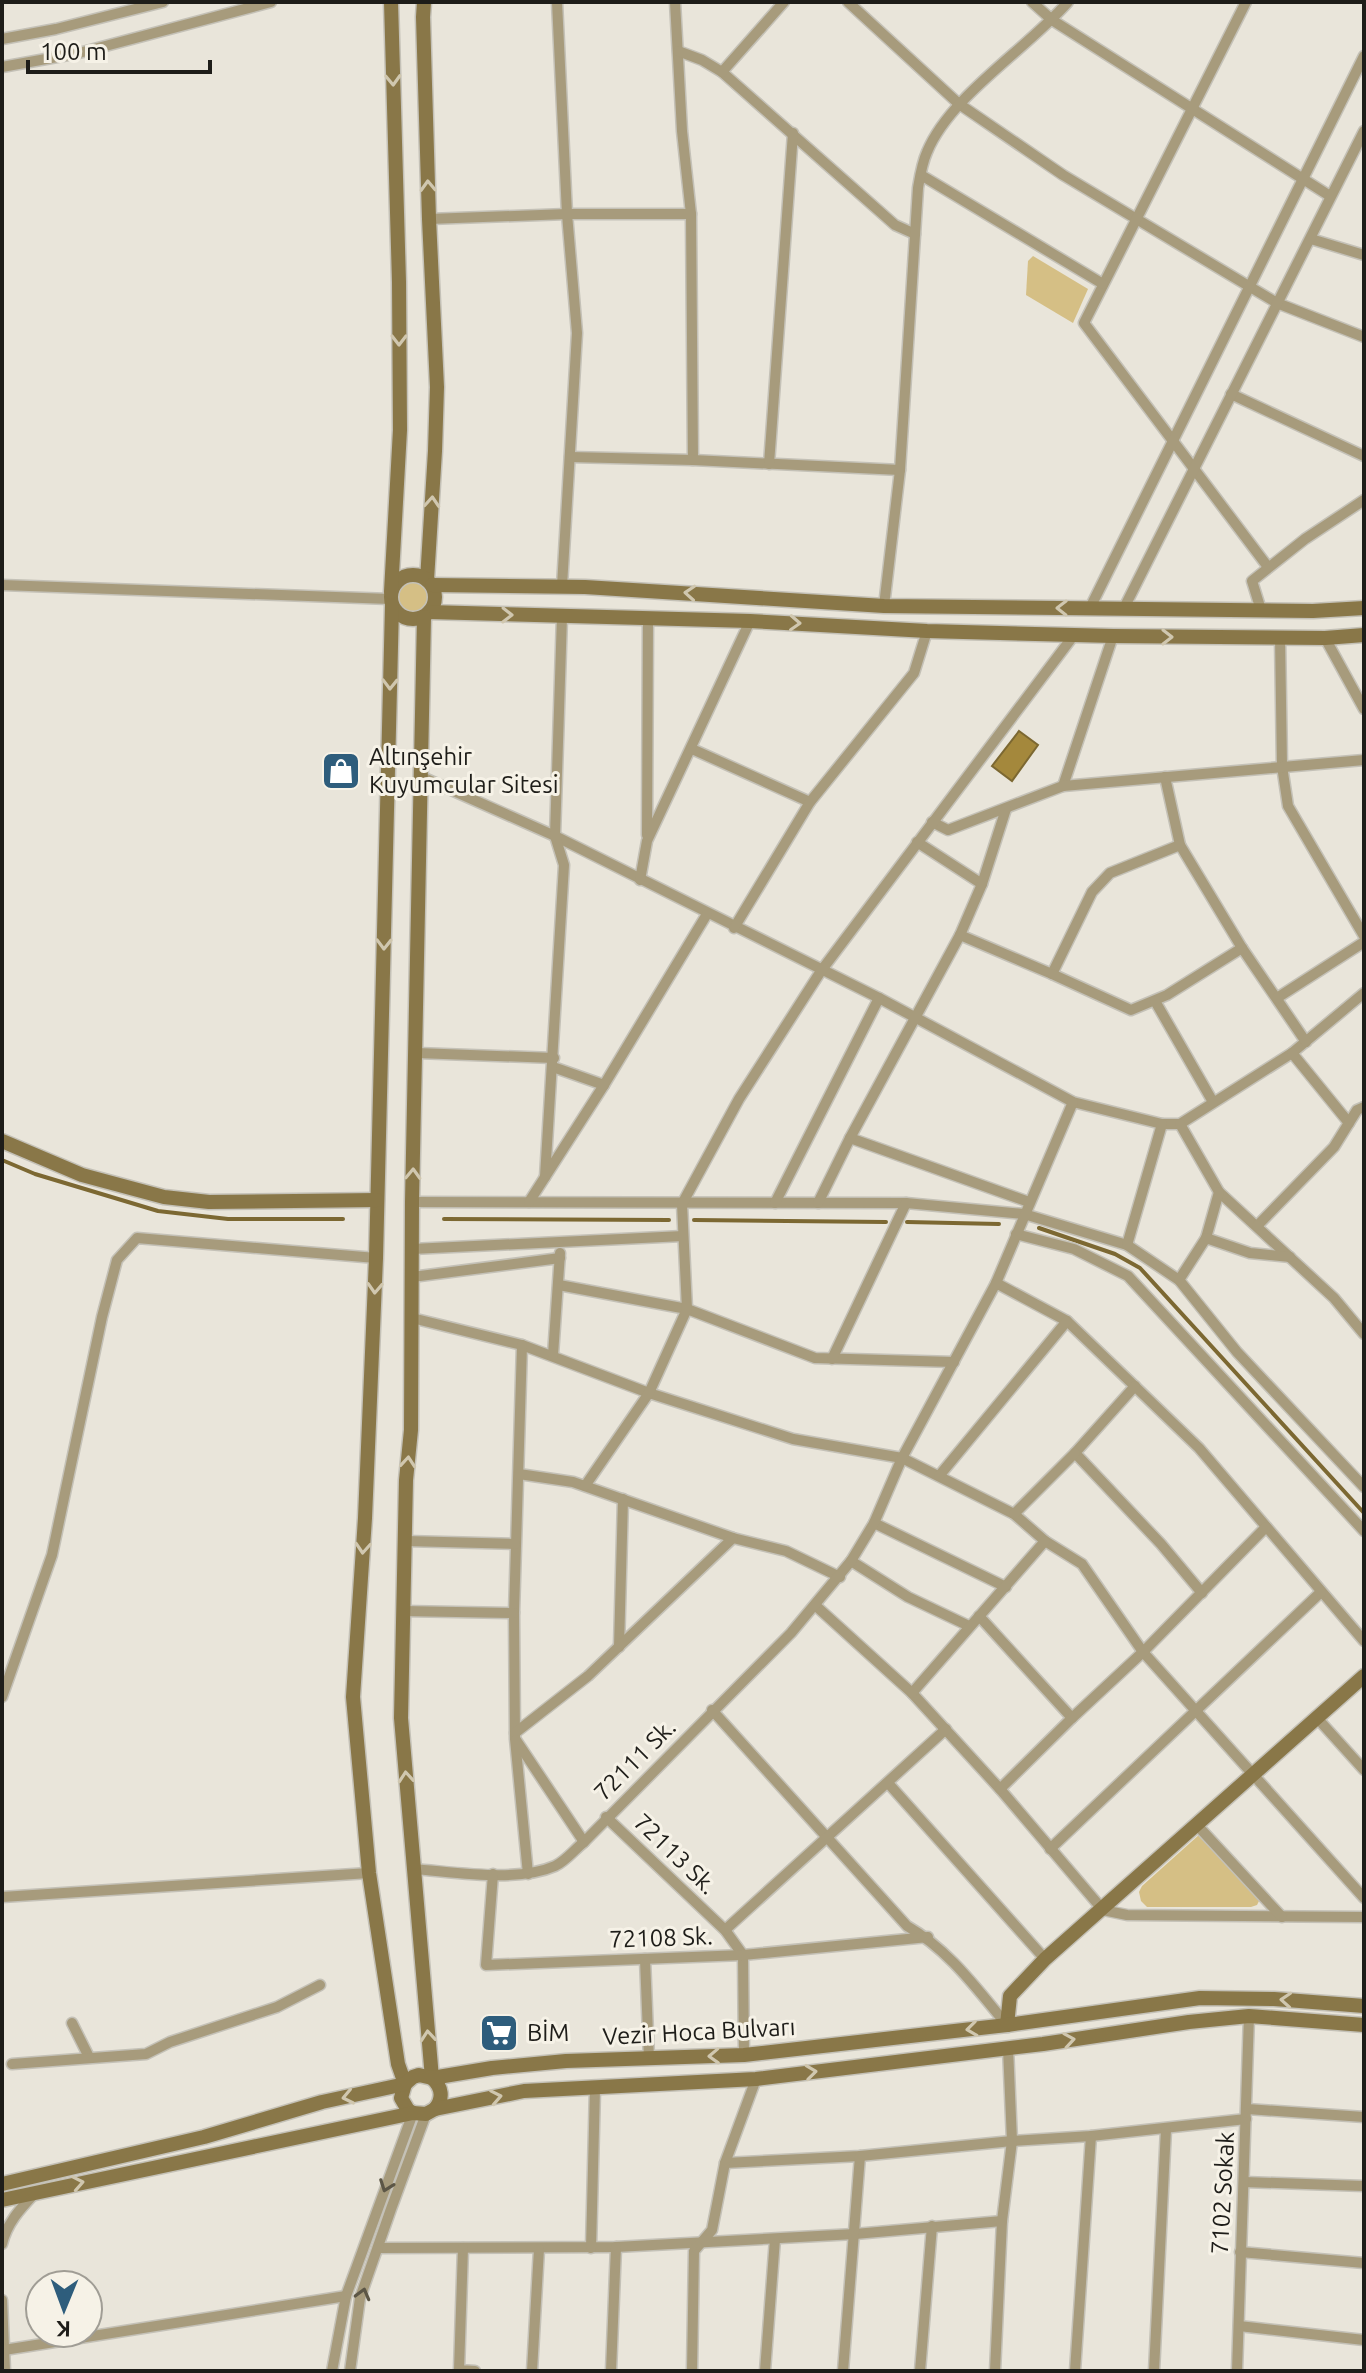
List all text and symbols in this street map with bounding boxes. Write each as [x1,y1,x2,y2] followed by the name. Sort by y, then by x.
[28,24,210,74] scale bar
[40,38,107,65] text: 100 m
[385,74,402,87] one-way arrow
[419,179,436,192] one-way arrow
[391,334,408,347] one-way arrow
[423,495,440,508] one-way arrow
[684,585,696,602] one-way arrow
[1055,599,1068,617] one-way arrow
[501,606,514,624] one-way arrow
[789,614,802,631] one-way arrow
[1161,628,1174,646] one-way arrow
[382,678,399,691] one-way arrow
[369,743,559,798] place label: Altınşehir Kuyumcular Sitesi
[320,750,362,792] shop icon: Altınşehir Kuyumcular Sitesi
[375,938,392,951] one-way arrow
[404,1167,422,1180] one-way arrow
[367,1282,384,1295] one-way arrow
[399,1455,416,1468] one-way arrow
[355,1542,372,1555] one-way arrow
[588,1713,681,1806] street label: 72111 Sk.
[398,1770,415,1783] one-way arrow
[629,1808,722,1899] street label: 72113 Sk.
[609,1922,713,1953] street label: 72108 Sk.
[1279,1992,1292,2009] one-way arrow
[478,2012,520,2054] supermarket icon: BİM
[602,2013,796,2050] street label: Vezir Hoca Bulvarı
[527,2019,569,2046] place label: BİM
[965,2020,979,2037] one-way arrow
[419,2029,436,2042] one-way arrow
[1062,2033,1076,2050] one-way arrow
[707,2048,720,2065] one-way arrow
[805,2064,818,2081] one-way arrow
[342,2088,355,2105] one-way arrow
[489,2089,502,2106] one-way arrow
[1206,2131,1239,2255] street label: 7102 Sokak
[71,2176,85,2193] one-way arrow
[379,2178,396,2192] one-way arrow
[24,2269,104,2349] north arrow
[353,2288,370,2302] one-way arrow
[56,2317,71,2342] text: K

